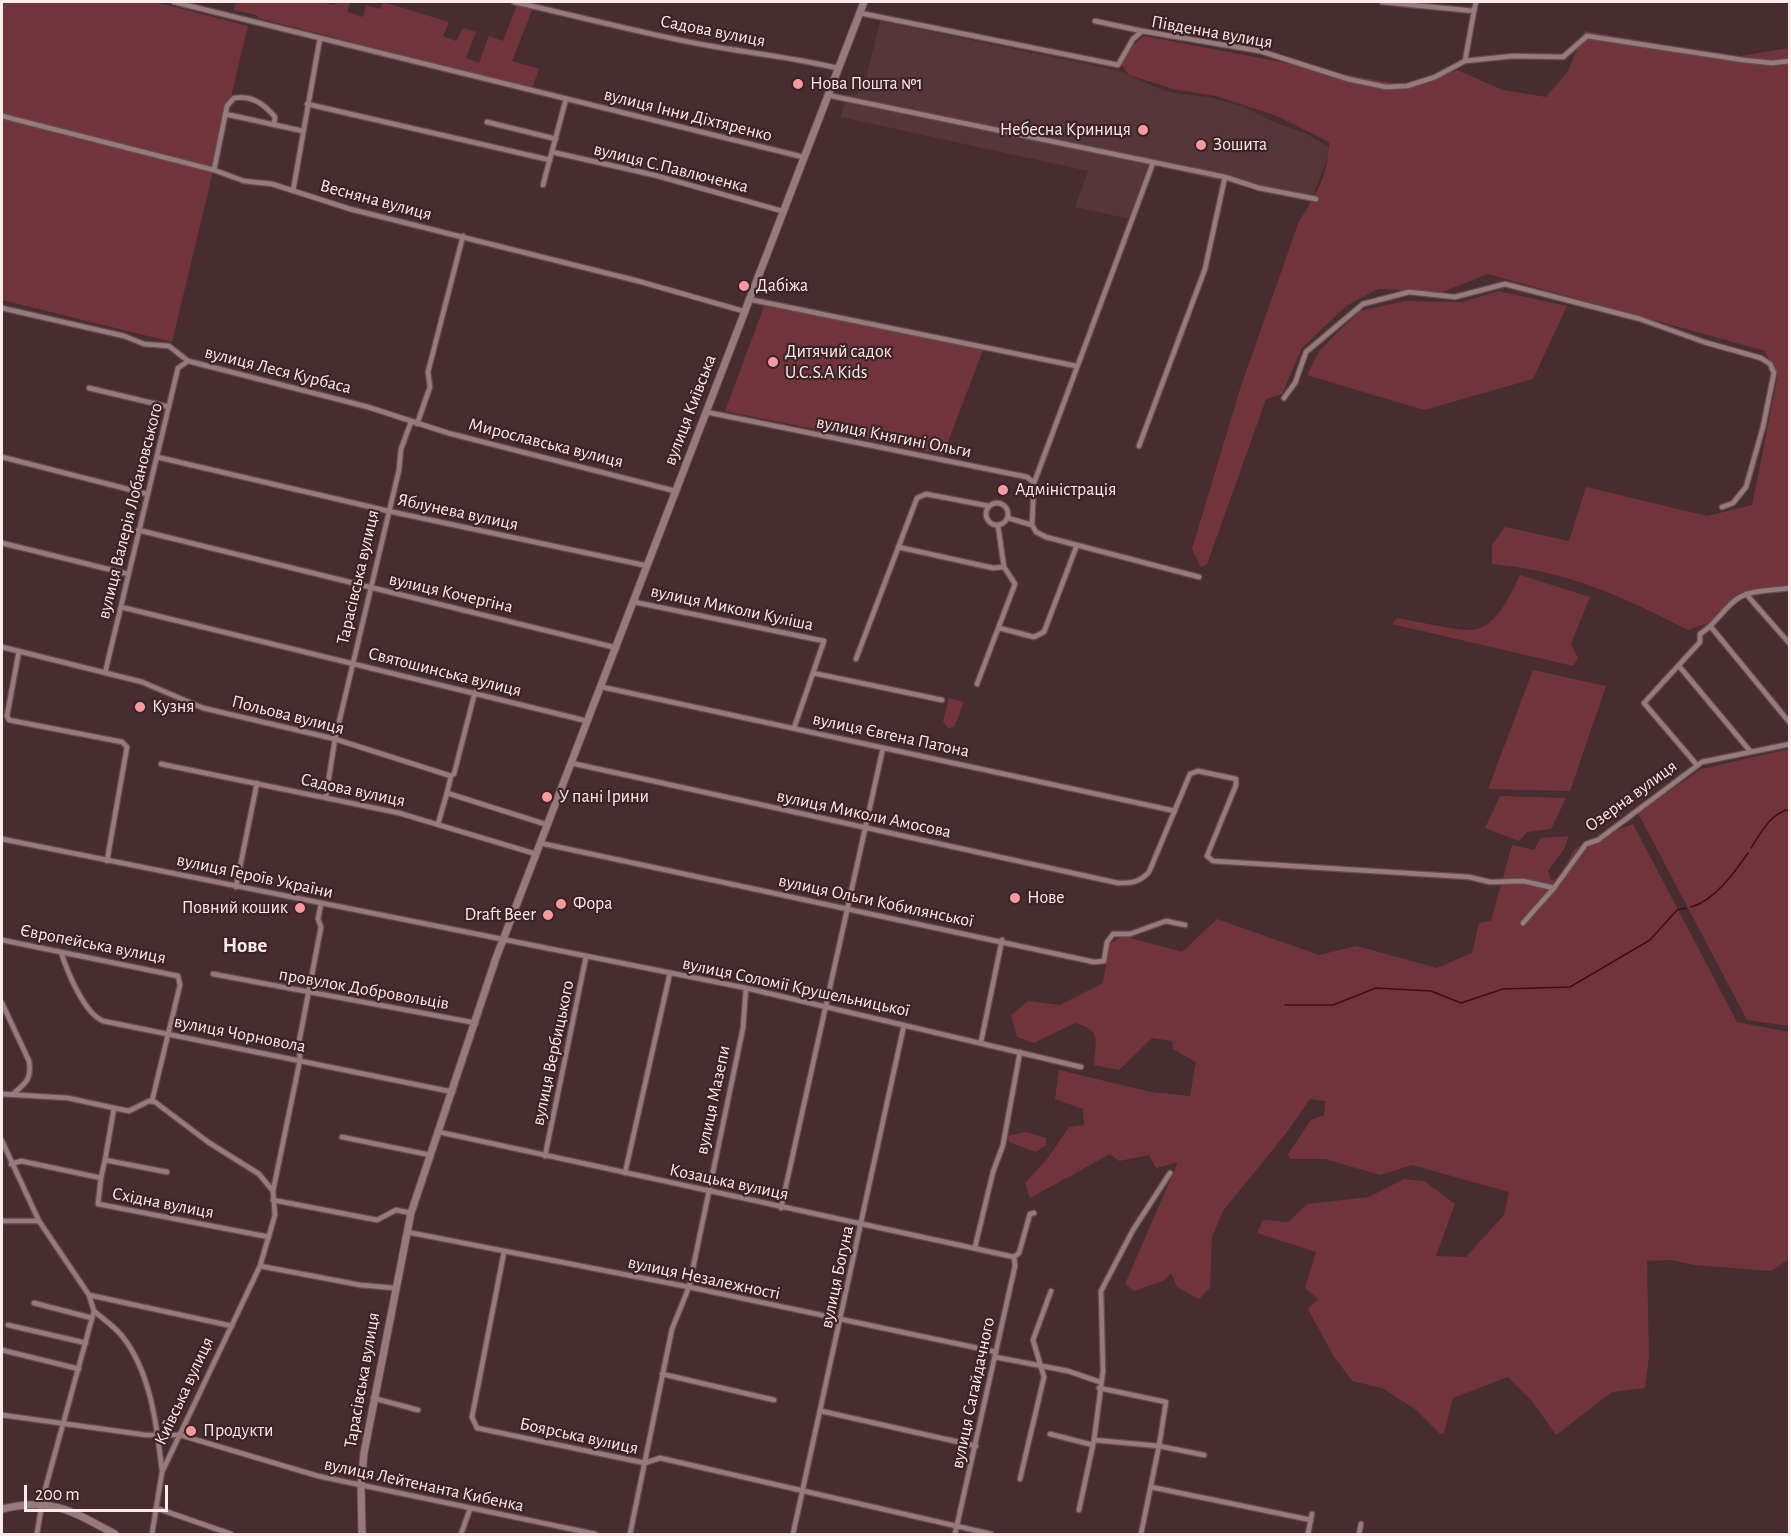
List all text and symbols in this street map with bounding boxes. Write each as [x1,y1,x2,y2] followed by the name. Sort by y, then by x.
[659,10,767,52] street label: Садова вулиця
[1150,11,1274,53] street label: Південна вулиця
[810,73,923,95] place label: Нова Пошта №1
[791,77,805,91] marker: Нова Пошта №1
[602,84,774,146] street label: вулиця Інни Діхтяренко
[1000,119,1131,141] place label: Небесна Криниця
[1136,123,1150,137] marker: Небесна Криниця
[1213,134,1267,156] place label: Зошита
[591,138,751,198] street label: вулиця С.Павлюченка
[1194,138,1208,152] marker: Зошита
[318,175,434,225] street label: Весняна вулиця
[756,275,808,297] place label: Дабіжа
[737,279,751,293] marker: Дабіжа
[202,341,354,399] street label: вулиця Леся Курбаса
[785,341,892,384] place label: Дитячий садок U.C.S.A Kids
[659,351,721,469] street label: вулиця Київська
[766,355,780,369] marker: Дитячий садок U.C.S.A Kids
[93,401,167,621] street label: вулиця Валерія Лобановського
[815,411,973,463] street label: вулиця Княгині Ольги
[466,413,626,473] street label: Мирославська вулиця
[1015,479,1116,501] place label: Адміністрація
[996,483,1010,497] marker: Адміністрація
[396,489,520,535] street label: Яблунева вулиця
[332,508,384,646] street label: Тарасівська вулиця
[387,568,515,618] street label: вулиця Кочергіна
[649,580,815,636] street label: вулиця Миколи Куліша
[366,642,524,702] street label: Святошинська вулиця
[229,691,347,739] street label: Польова вулиця
[152,696,194,718] place label: Кузня
[133,700,147,714] marker: Кузня
[811,708,971,762] street label: вулиця Євгена Патона
[1581,755,1681,837] street label: Озерна вулиця
[299,768,407,812] street label: Садова вулиця
[775,785,953,843] street label: вулиця Миколи Амосова
[559,786,649,808] place label: У пані Ірини
[540,790,554,804] marker: У пані Ірини
[175,849,335,903] street label: вулиця Героїв України
[776,870,976,932] street label: вулиця Ольги Кобилянської
[1027,887,1065,909] place label: Нове
[1008,891,1022,905] marker: Нове
[573,893,612,915] place label: Фора
[182,897,288,919] place label: Повний кошик
[554,897,568,911] marker: Фора
[293,901,307,915] marker: Повний кошик
[464,904,536,926] place label: Draft Beer
[541,908,555,922] marker: Draft Beer
[18,919,168,969] street label: Європейська вулиця
[223,933,267,959] district label: Нове
[680,952,912,1022] street label: вулиця Соломії Крушельницької
[277,963,451,1015] street label: провулок Добровольців
[527,978,579,1128] street label: вулиця Вербицького
[172,1011,308,1057] street label: вулиця Чорновола
[691,1043,735,1157] street label: вулиця Мазепи
[667,1159,791,1205] street label: Козацька вулиця
[110,1183,216,1223] street label: Східна вулиця
[816,1224,858,1330] street label: вулиця Богуна
[626,1251,782,1305] street label: вулиця Незалежності
[339,1310,385,1450] street label: Тарасівська вулиця
[946,1315,1000,1471] street label: вулиця Сагайдачного
[149,1333,219,1449] street label: Київська вулиця
[518,1413,640,1459] street label: Боярська вулиця
[203,1420,273,1442] place label: Продукти
[184,1424,198,1438] marker: Продукти
[322,1453,526,1517] street label: вулиця Лейтенанта Кибенка
[27,1473,171,1511] scale bar
[35,1486,80,1504] text: 200 m

